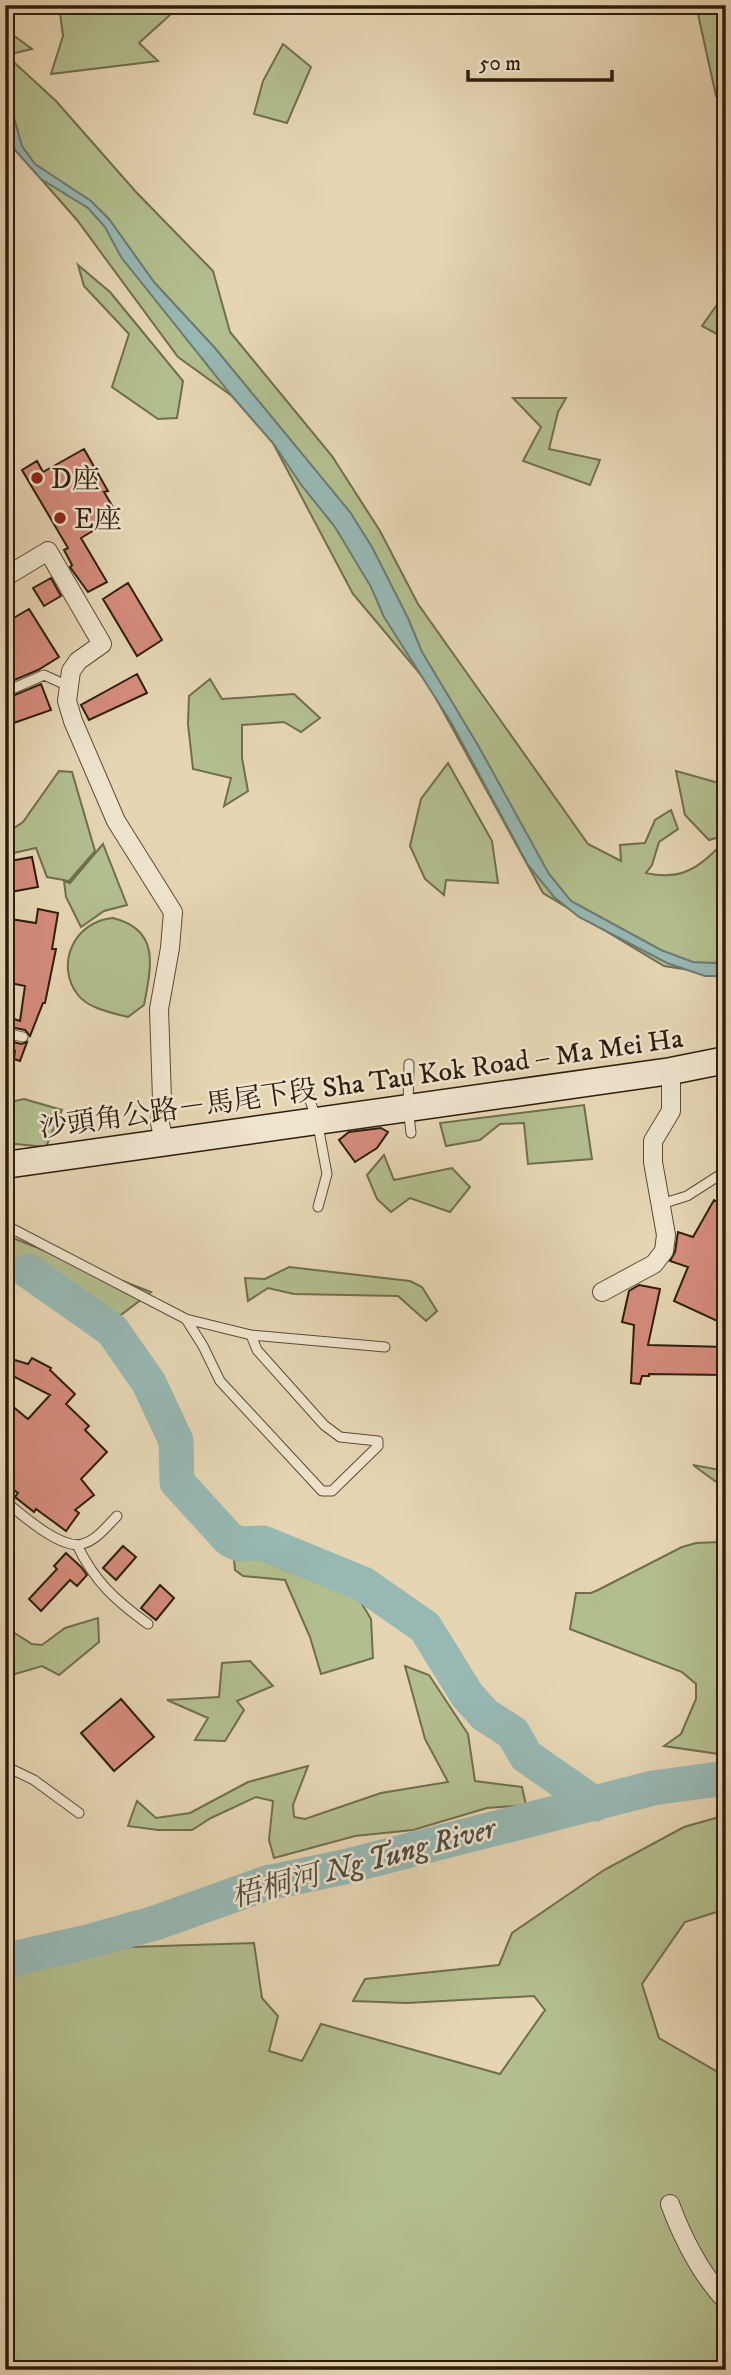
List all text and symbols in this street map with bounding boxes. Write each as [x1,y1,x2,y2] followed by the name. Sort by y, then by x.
[468,38,612,82] scale bar
[479,51,521,77] text: 50 m
[51,462,100,497] place label: D座
[29,470,45,486] marker: D座
[74,502,122,537] place label: E座
[52,510,68,526] marker: E座
[37,1021,685,1146] street label: 沙頭角公路－馬尾下段 Sha Tau Kok Road – Ma Mei Ha
[227,1810,502,1916] water label: 梧桐河 Ng Tung River

